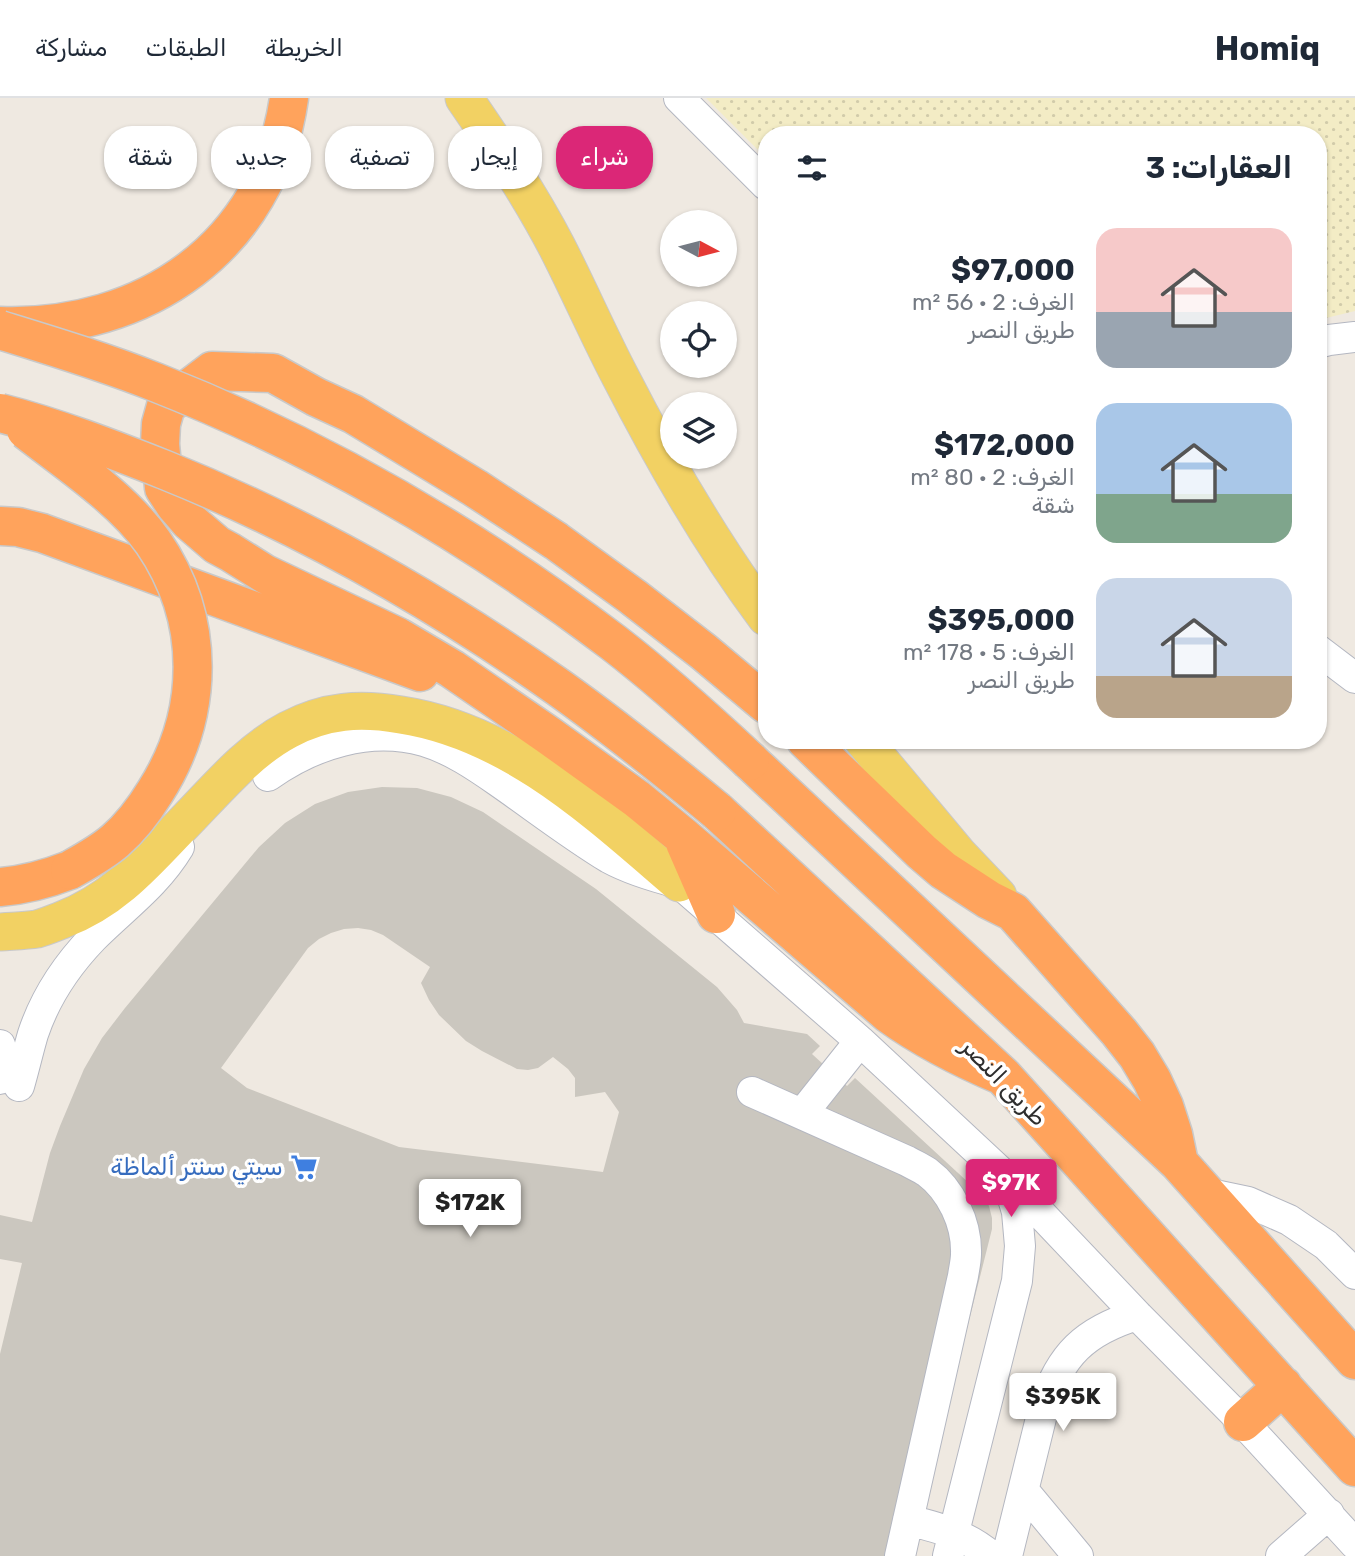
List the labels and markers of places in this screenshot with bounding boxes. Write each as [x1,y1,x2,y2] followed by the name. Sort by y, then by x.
[289,1152,319,1182] supermarket icon: سيتي سنتر ألماظة
[110,1153,283,1185] place label: سيتي سنتر ألماظة
[970,1160,1052,1219] pin: $97K
[421,1180,519,1239] pin: $172K
[1014,1374,1112,1433] pin: $395K

